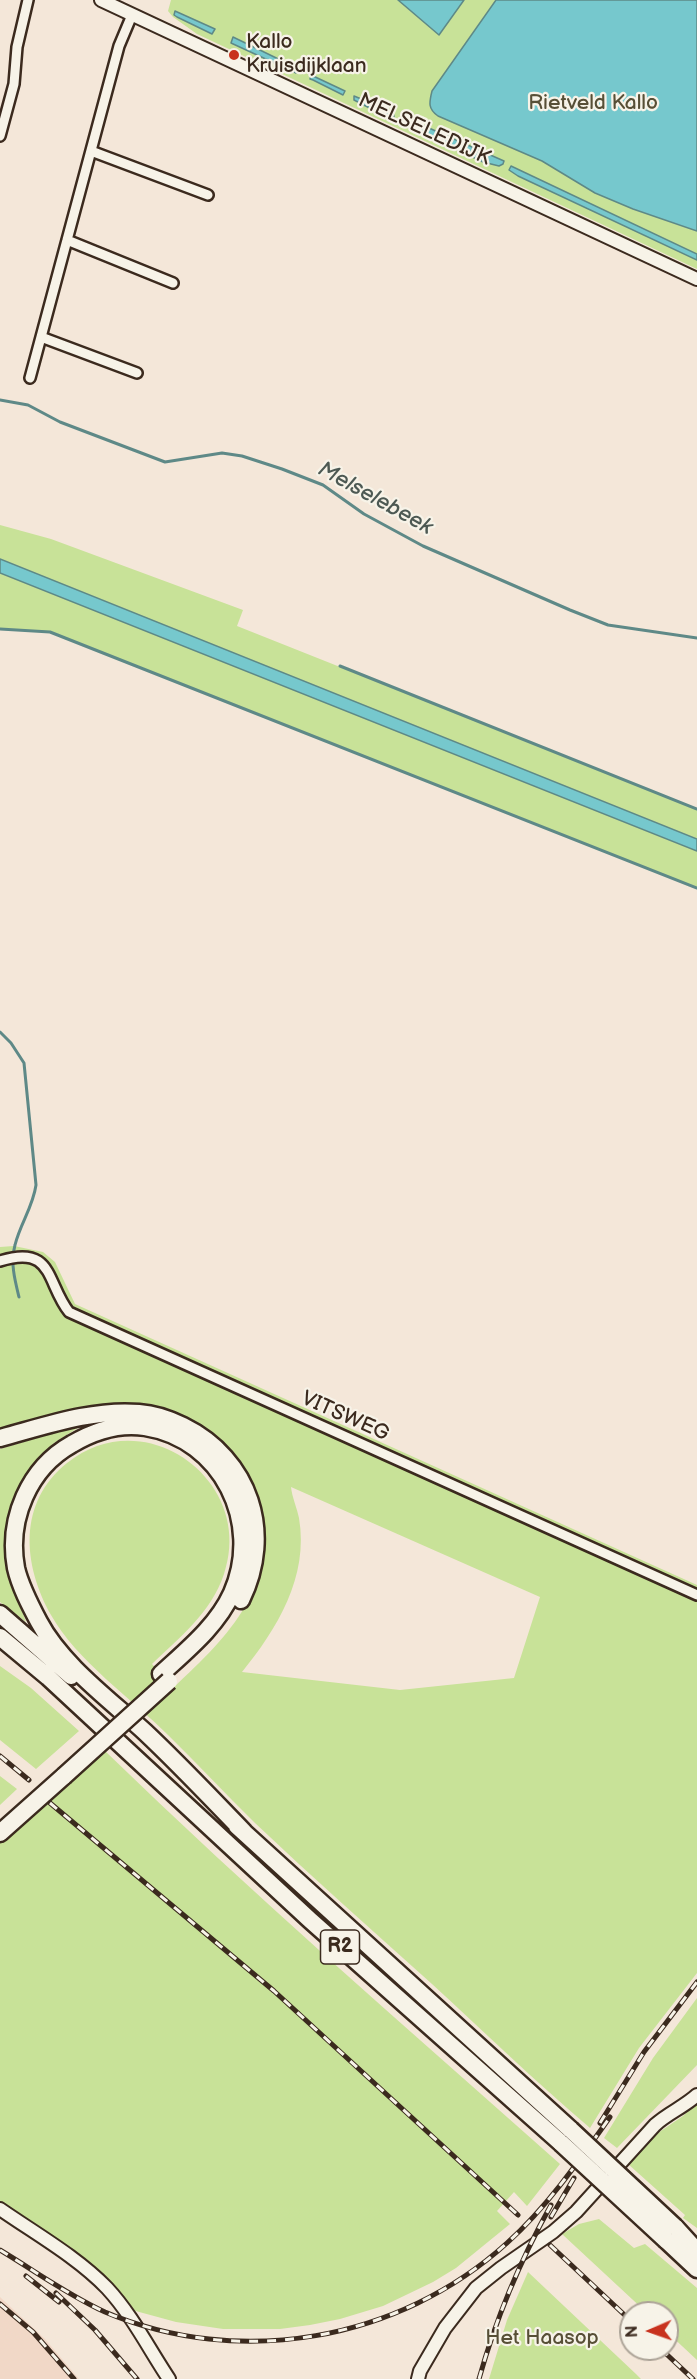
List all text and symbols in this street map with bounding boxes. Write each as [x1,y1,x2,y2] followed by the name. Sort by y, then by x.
[246,30,367,80] place label: Kallo Kruisdijklaan
[227,48,241,62] marker: Kallo Kruisdijklaan
[354,88,494,172] street label: MELSELEDIJK
[528,91,658,117] park label: Rietveld Kallo
[313,457,437,541] water label: Melselebeek
[297,1387,393,1447] street label: VITSWEG
[320,1930,360,1964] road number: R2
[619,2301,679,2361] north arrow
[623,2325,642,2338] text: N
[485,2326,599,2352] park label: Het Haasop

